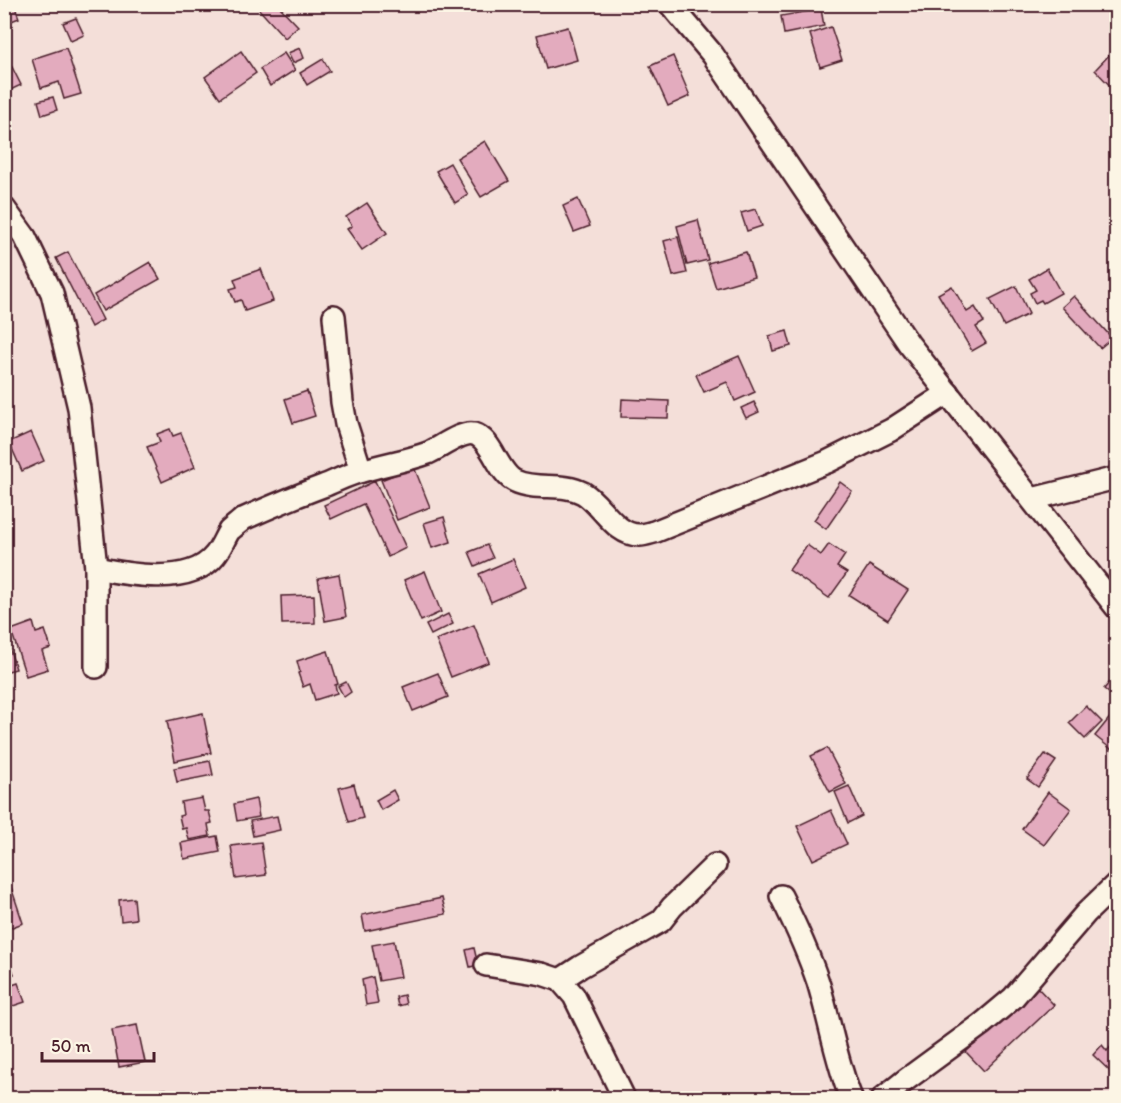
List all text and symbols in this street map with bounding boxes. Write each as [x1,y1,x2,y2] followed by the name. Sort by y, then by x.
[42,1025,154,1063] scale bar
[51,1035,91,1057] text: 50 m

